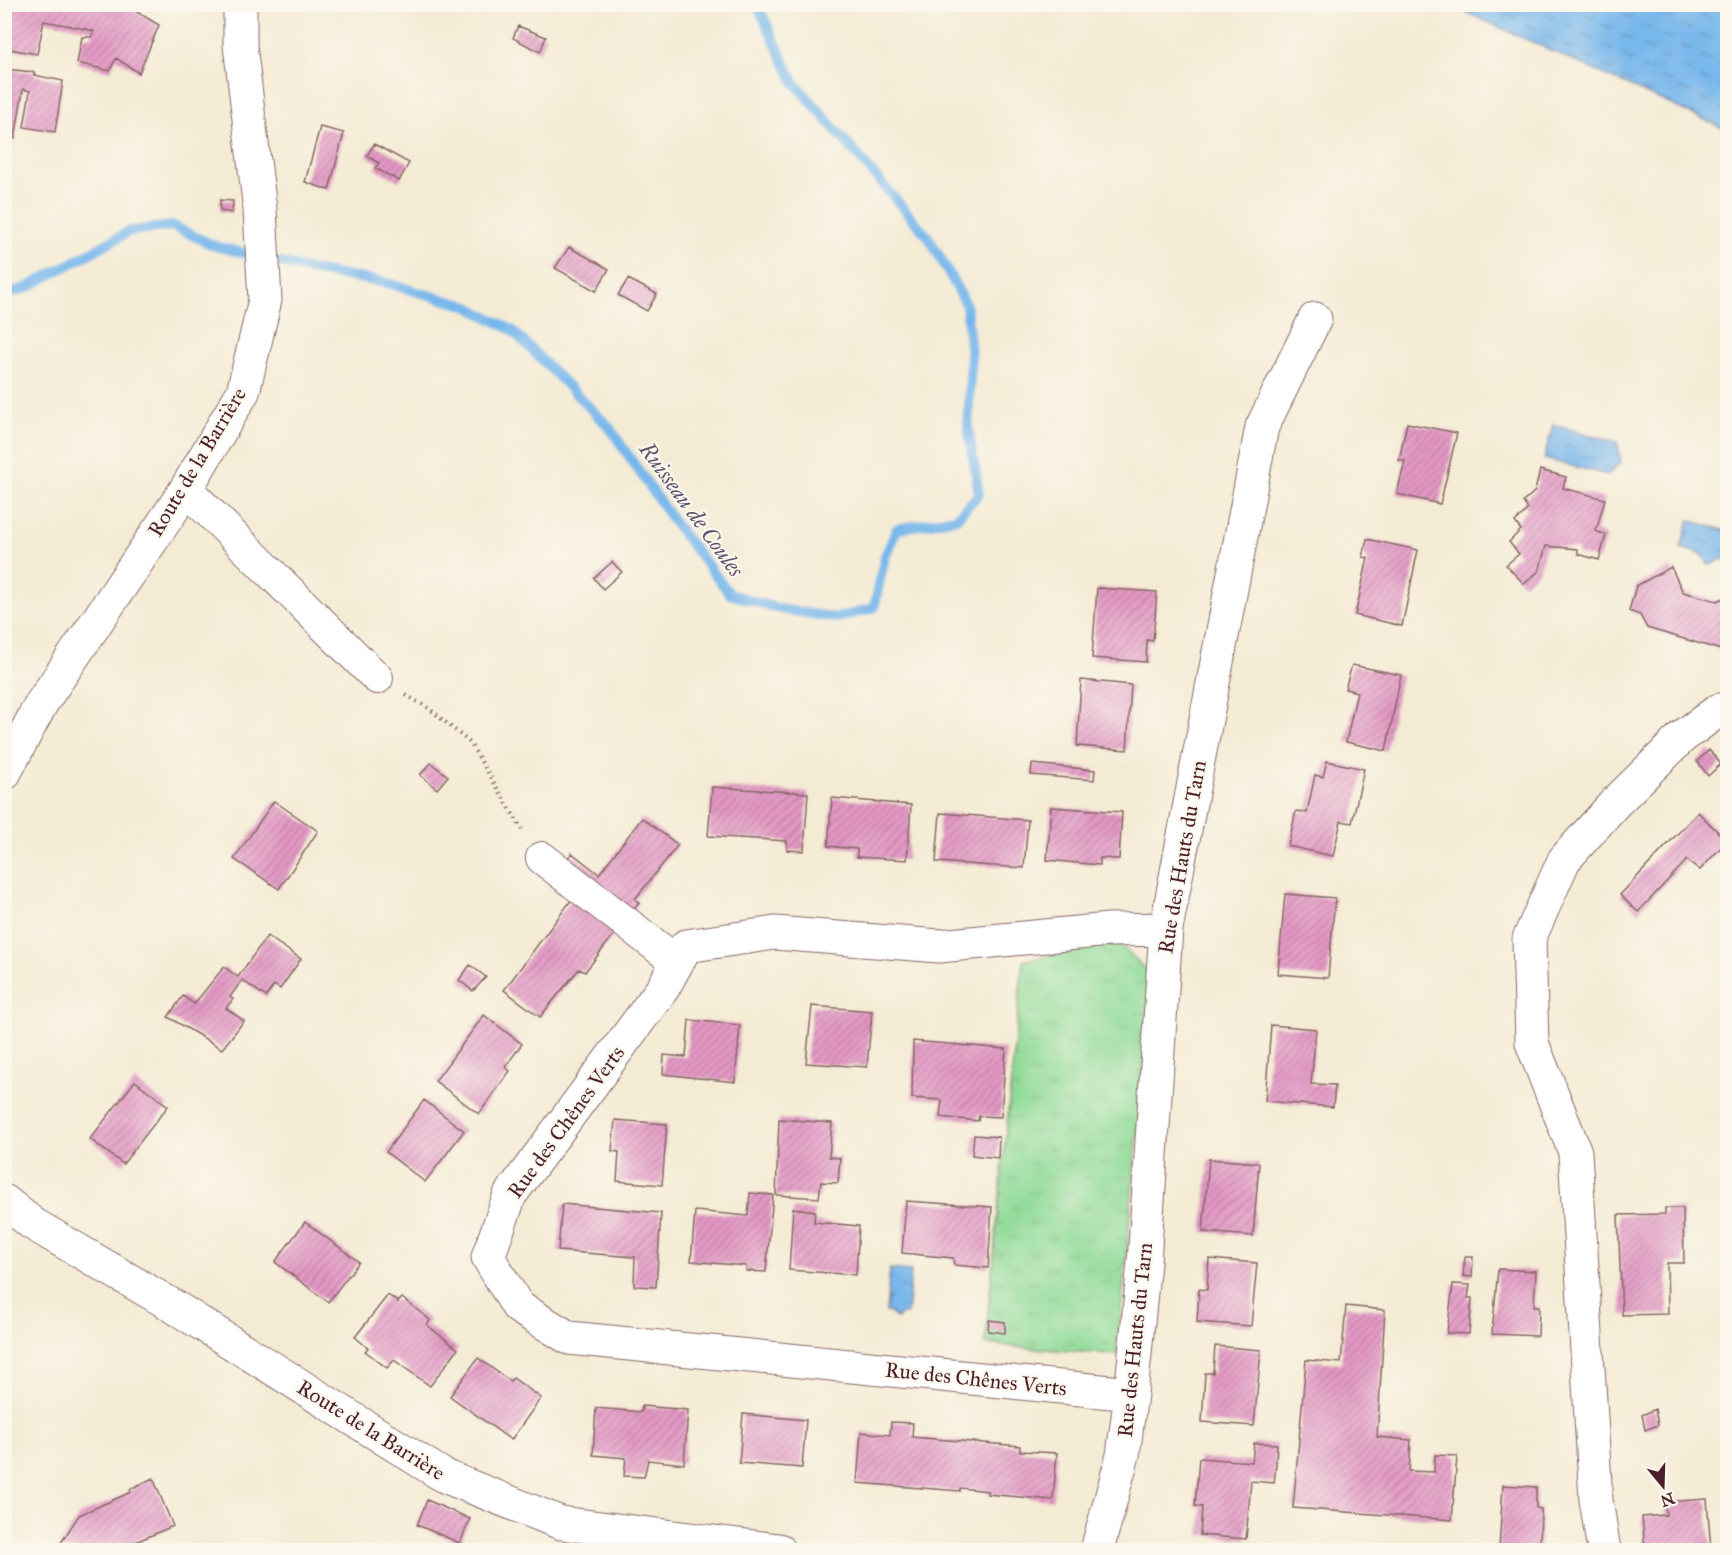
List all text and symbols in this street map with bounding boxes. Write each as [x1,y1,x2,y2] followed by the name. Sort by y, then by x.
[142,382,252,541] street label: Route de la Barrière
[633,436,750,582] water label: Ruisseau de Coules
[1152,758,1212,956] street label: Rue des Hauts du Tarn
[502,1041,630,1203] street label: Rue des Chênes Verts
[1112,1241,1158,1439] street label: Rue des Hauts du Tarn
[884,1357,1068,1401] street label: Rue des Chênes Verts
[292,1374,450,1486] street label: Route de la Barrière
[1633,1456,1693,1516] north arrow
[1658,1489,1677,1511] text: N

